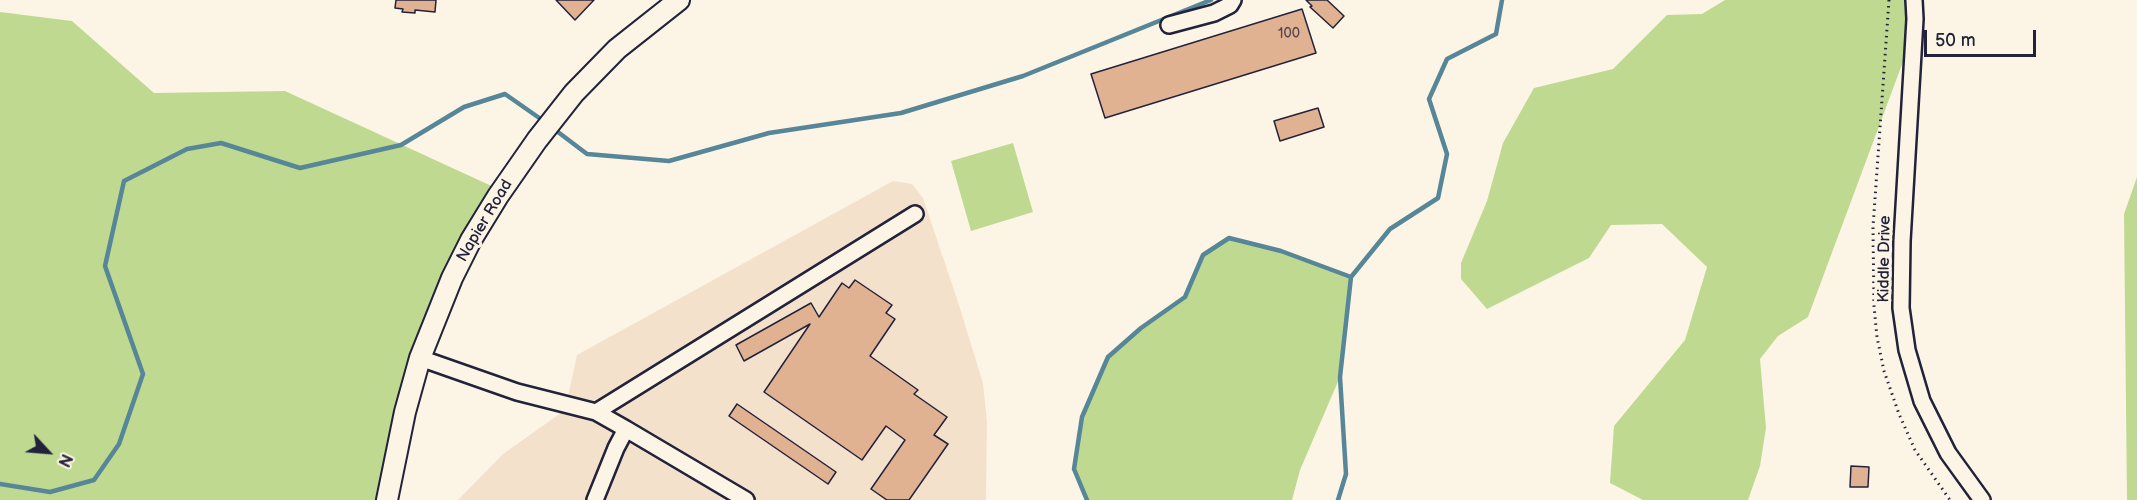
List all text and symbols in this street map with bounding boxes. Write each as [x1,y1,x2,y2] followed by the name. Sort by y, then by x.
[1927,18,2040,56] scale bar
[1278,26,1300,42] house number: 100
[1935,30,1976,51] text: 50 m
[453,176,517,266] street label: Napier Road
[1875,215,1895,303] street label: Kiddle Drive
[18,422,78,482] north arrow
[53,451,76,470] text: N

